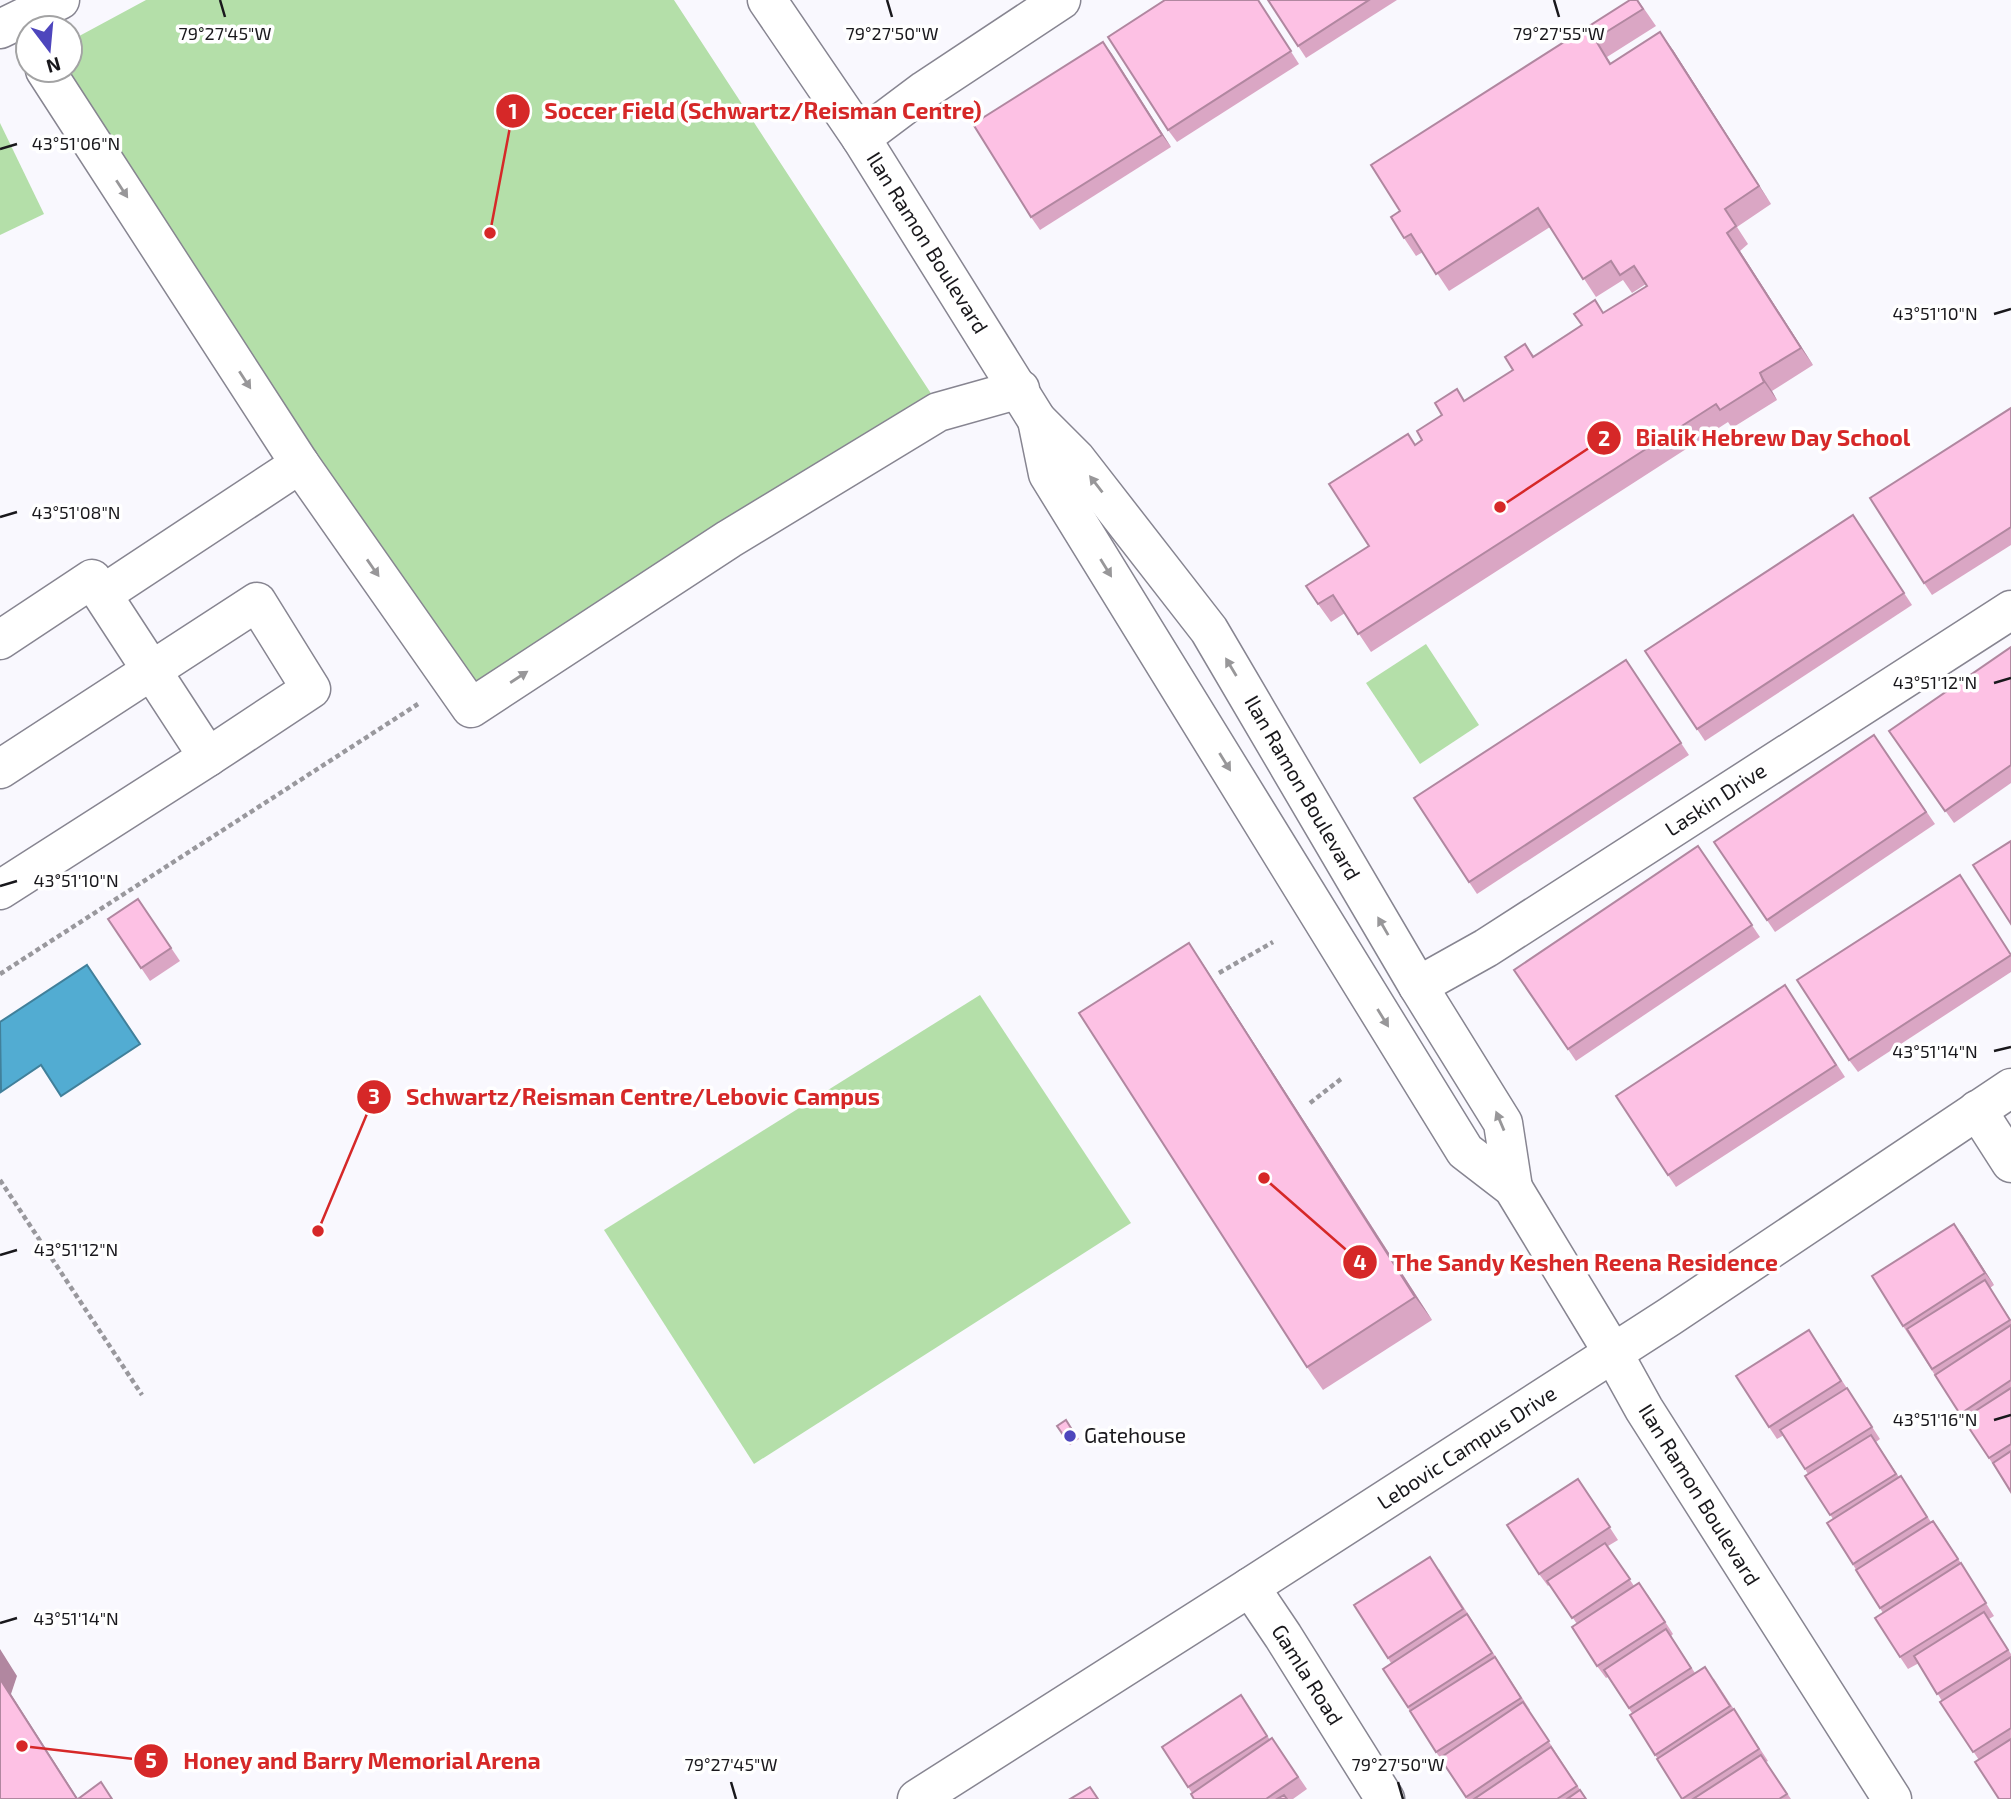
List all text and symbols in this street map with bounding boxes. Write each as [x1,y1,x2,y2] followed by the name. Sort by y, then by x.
[14,14,84,84] north arrow
[179,22,271,44] text: 79°27'45"W
[845,22,939,44] text: 79°27'50"W
[1513,22,1605,44] text: 79°27'55"W
[44,53,64,79] text: N
[495,89,996,133] callout: Soccer Field (Schwartz/Reisman Centre)
[544,96,982,124] text: Soccer Field (Schwartz/Reisman Centre)
[508,98,518,123] text: 1
[32,132,120,154] text: 43°51'06"N
[862,147,994,337] street label: Ilan Ramon Boulevard
[115,179,128,199] one-way arrow
[1892,302,1978,324] text: 43°51'10"N
[238,371,252,389] one-way arrow
[1586,416,1925,460] callout: Bialik Hebrew Day School
[1636,423,1911,451] text: Bialik Hebrew Day School
[1598,425,1610,450] text: 2
[1088,476,1103,494] one-way arrow
[31,501,121,523] text: 43°51'08"N
[366,559,380,577] one-way arrow
[1099,559,1112,578] one-way arrow
[1225,657,1237,676] one-way arrow
[509,671,529,684] one-way arrow
[1893,671,1977,693] text: 43°51'12"N
[1240,690,1366,884] street label: Ilan Ramon Boulevard
[1218,753,1231,772] one-way arrow
[1660,757,1770,841] street label: Laskin Drive
[33,869,119,891] text: 43°51'10"N
[1377,917,1389,936] one-way arrow
[1377,1009,1389,1028] one-way arrow
[1892,1040,1978,1062] text: 43°51'14"N
[357,1075,894,1119] callout: Schwartz/Reisman Centre/Lebovic Campus
[406,1082,880,1110] text: Schwartz/Reisman Centre/Lebovic Campus
[368,1083,380,1108] text: 3
[1494,1111,1506,1131] one-way arrow
[34,1238,118,1260] text: 43°51'12"N
[1342,1240,1792,1284] callout: The Sandy Keshen Reena Residence
[1392,1248,1778,1276] text: The Sandy Keshen Reena Residence
[1353,1249,1367,1274] text: 4
[1372,1380,1560,1514] street label: Lebovic Campus Drive
[1634,1399,1766,1589] street label: Ilan Ramon Boulevard
[1893,1408,1977,1430] text: 43°51'16"N
[1084,1422,1186,1447] place label: Gatehouse
[1062,1428,1078,1444] marker: Gatehouse
[33,1607,119,1629] text: 43°51'14"N
[1267,1619,1349,1729] street label: Gamla Road
[133,1739,556,1783] callout: Honey and Barry Memorial Arena
[183,1746,541,1774] text: Honey and Barry Memorial Arena
[145,1747,157,1772] text: 5
[685,1753,777,1775] text: 79°27'45"W
[1351,1753,1445,1775] text: 79°27'50"W

